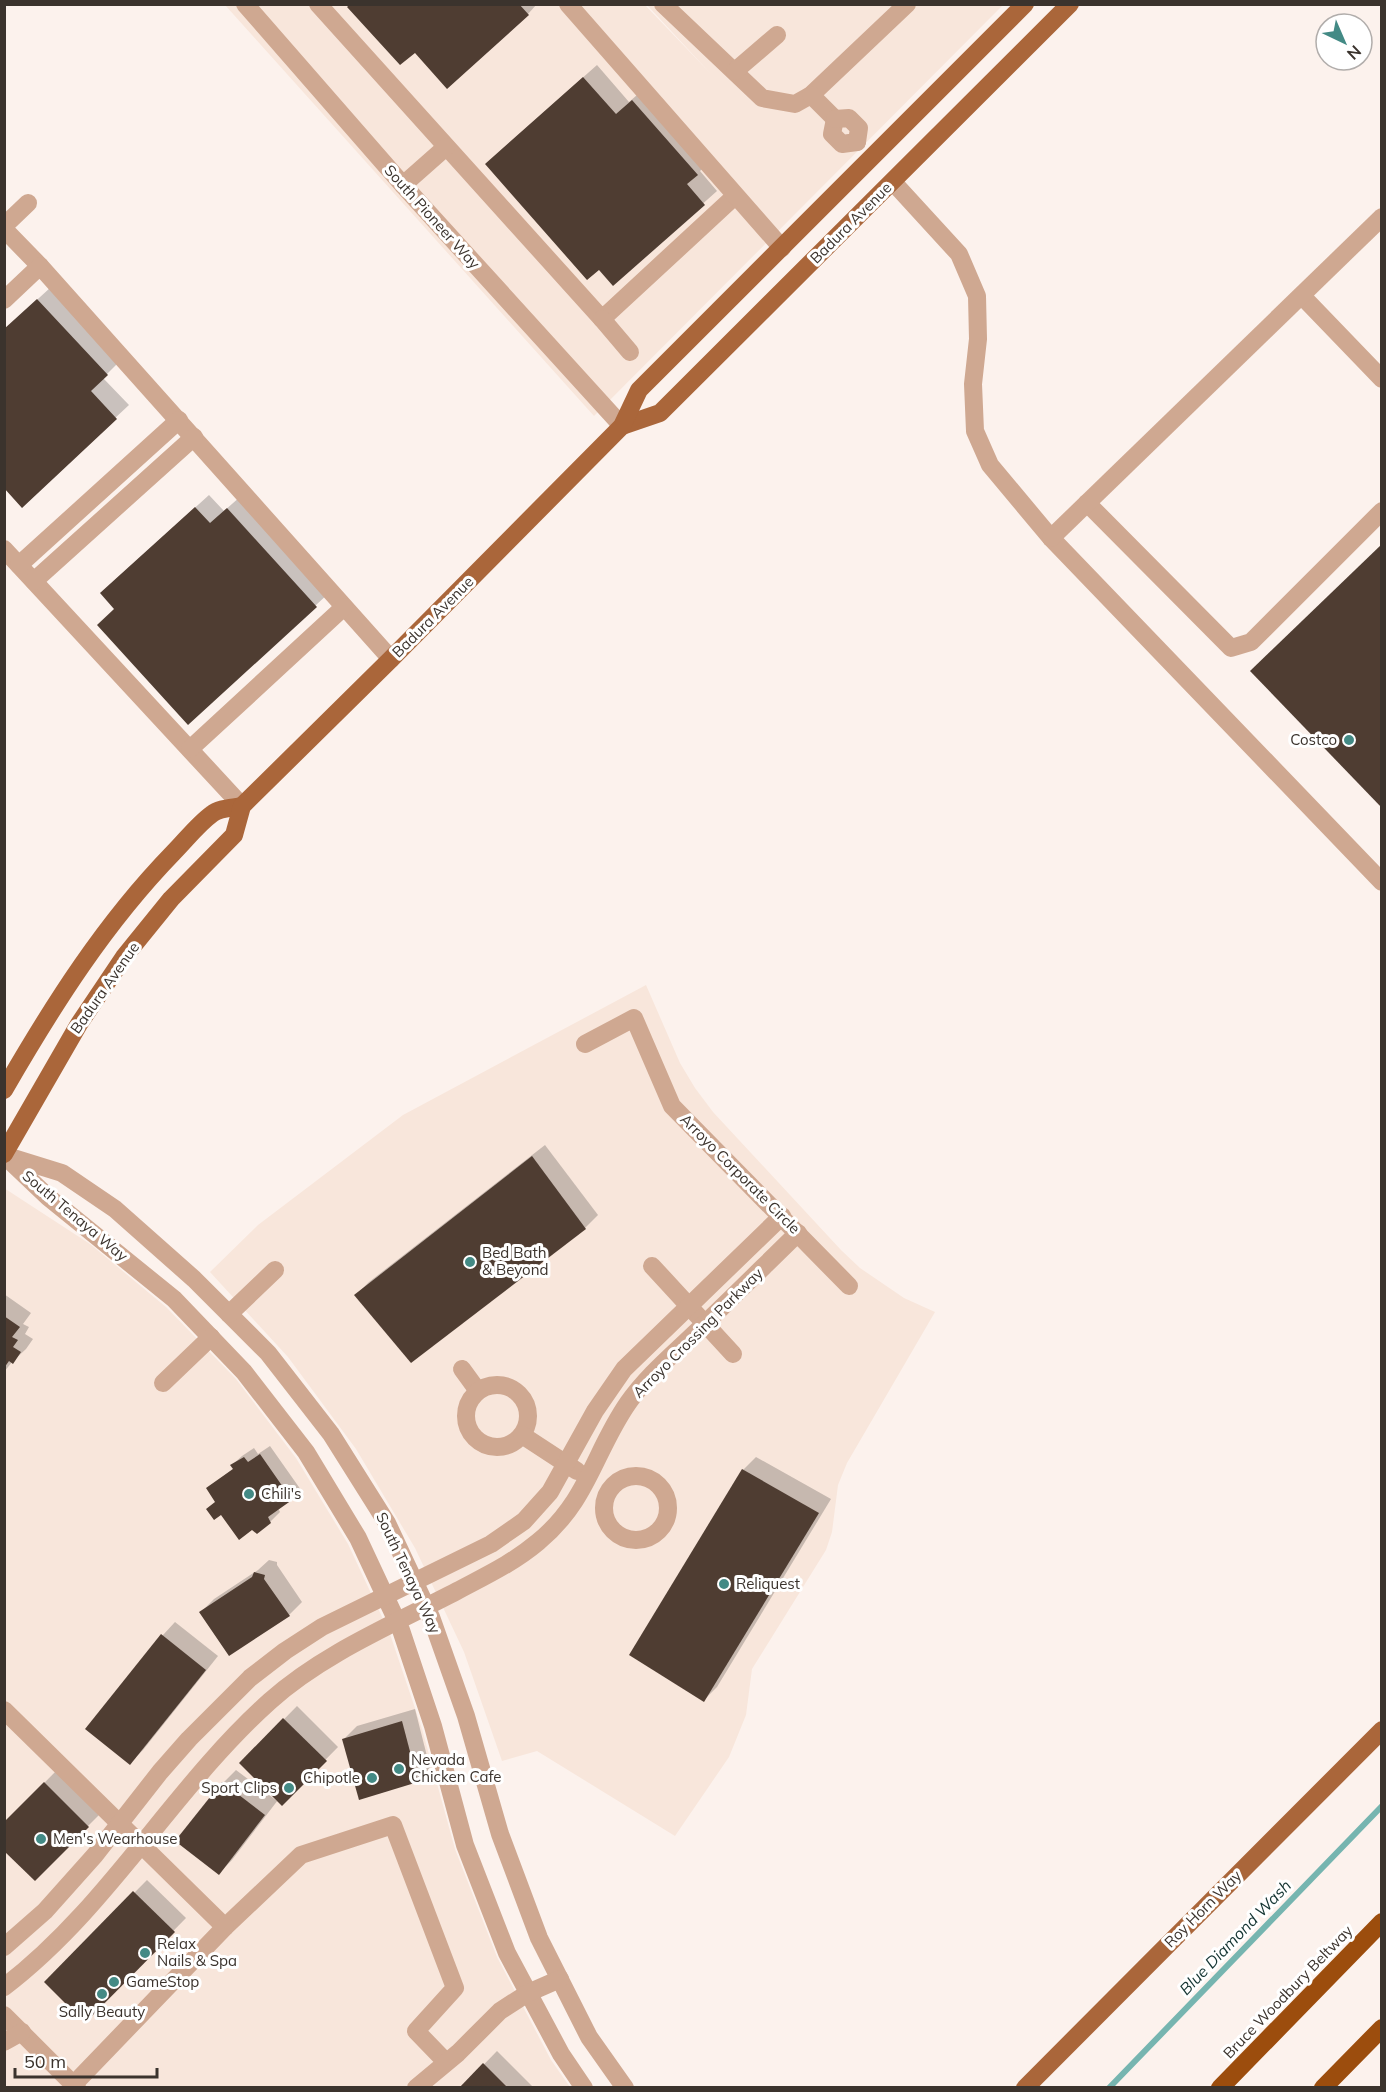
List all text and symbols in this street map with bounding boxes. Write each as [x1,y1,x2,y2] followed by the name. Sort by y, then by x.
[1314,12,1374,72] north arrow
[1343,41,1366,64] text: N
[381,161,484,273] street label: South Pioneer Way
[806,178,895,267] street label: Badura Avenue
[388,572,477,661] street label: Badura Avenue
[1290,730,1337,749] place label: Costco
[1342,733,1356,747] marker: Costco
[66,938,143,1037] street label: Badura Avenue
[676,1110,804,1238] street label: Arroyo Corporate Circle
[19,1166,132,1265] street label: South Tenaya Way
[482,1243,548,1279] place label: Bed Bath & Beyond
[463,1255,477,1269] marker: Bed Bath & Beyond
[629,1264,767,1402] street label: Arroyo Crossing Parkway
[261,1484,302,1503] place label: Chili's
[242,1487,256,1501] marker: Chili's
[372,1509,445,1637] street label: South Tenaya Way
[736,1574,800,1593] place label: Reliquest
[717,1577,731,1591] marker: Reliquest
[411,1750,501,1786] place label: Nevada Chicken Cafe
[392,1762,406,1776] marker: Nevada Chicken Cafe
[303,1768,360,1787] place label: Chipotle
[365,1771,379,1785] marker: Chipotle
[201,1778,277,1797] place label: Sport Clips
[282,1781,296,1795] marker: Sport Clips
[53,1829,178,1848] place label: Men's Wearhouse
[34,1832,48,1846] marker: Men's Wearhouse
[1160,1866,1245,1951] street label: Roy Horn Way
[1175,1875,1295,1999] water label: Blue Diamond Wash
[1219,1921,1356,2062] street label: Bruce Woodbury Beltway
[157,1934,237,1970] place label: Relax Nails & Spa
[138,1946,152,1960] marker: Relax Nails & Spa
[126,1972,199,1991] place label: GameStop
[107,1975,121,1989] marker: GameStop
[95,1987,109,2001] marker: Sally Beauty
[59,2002,145,2021] place label: Sally Beauty
[15,2041,158,2079] scale bar
[24,2050,66,2073] text: 50 m

